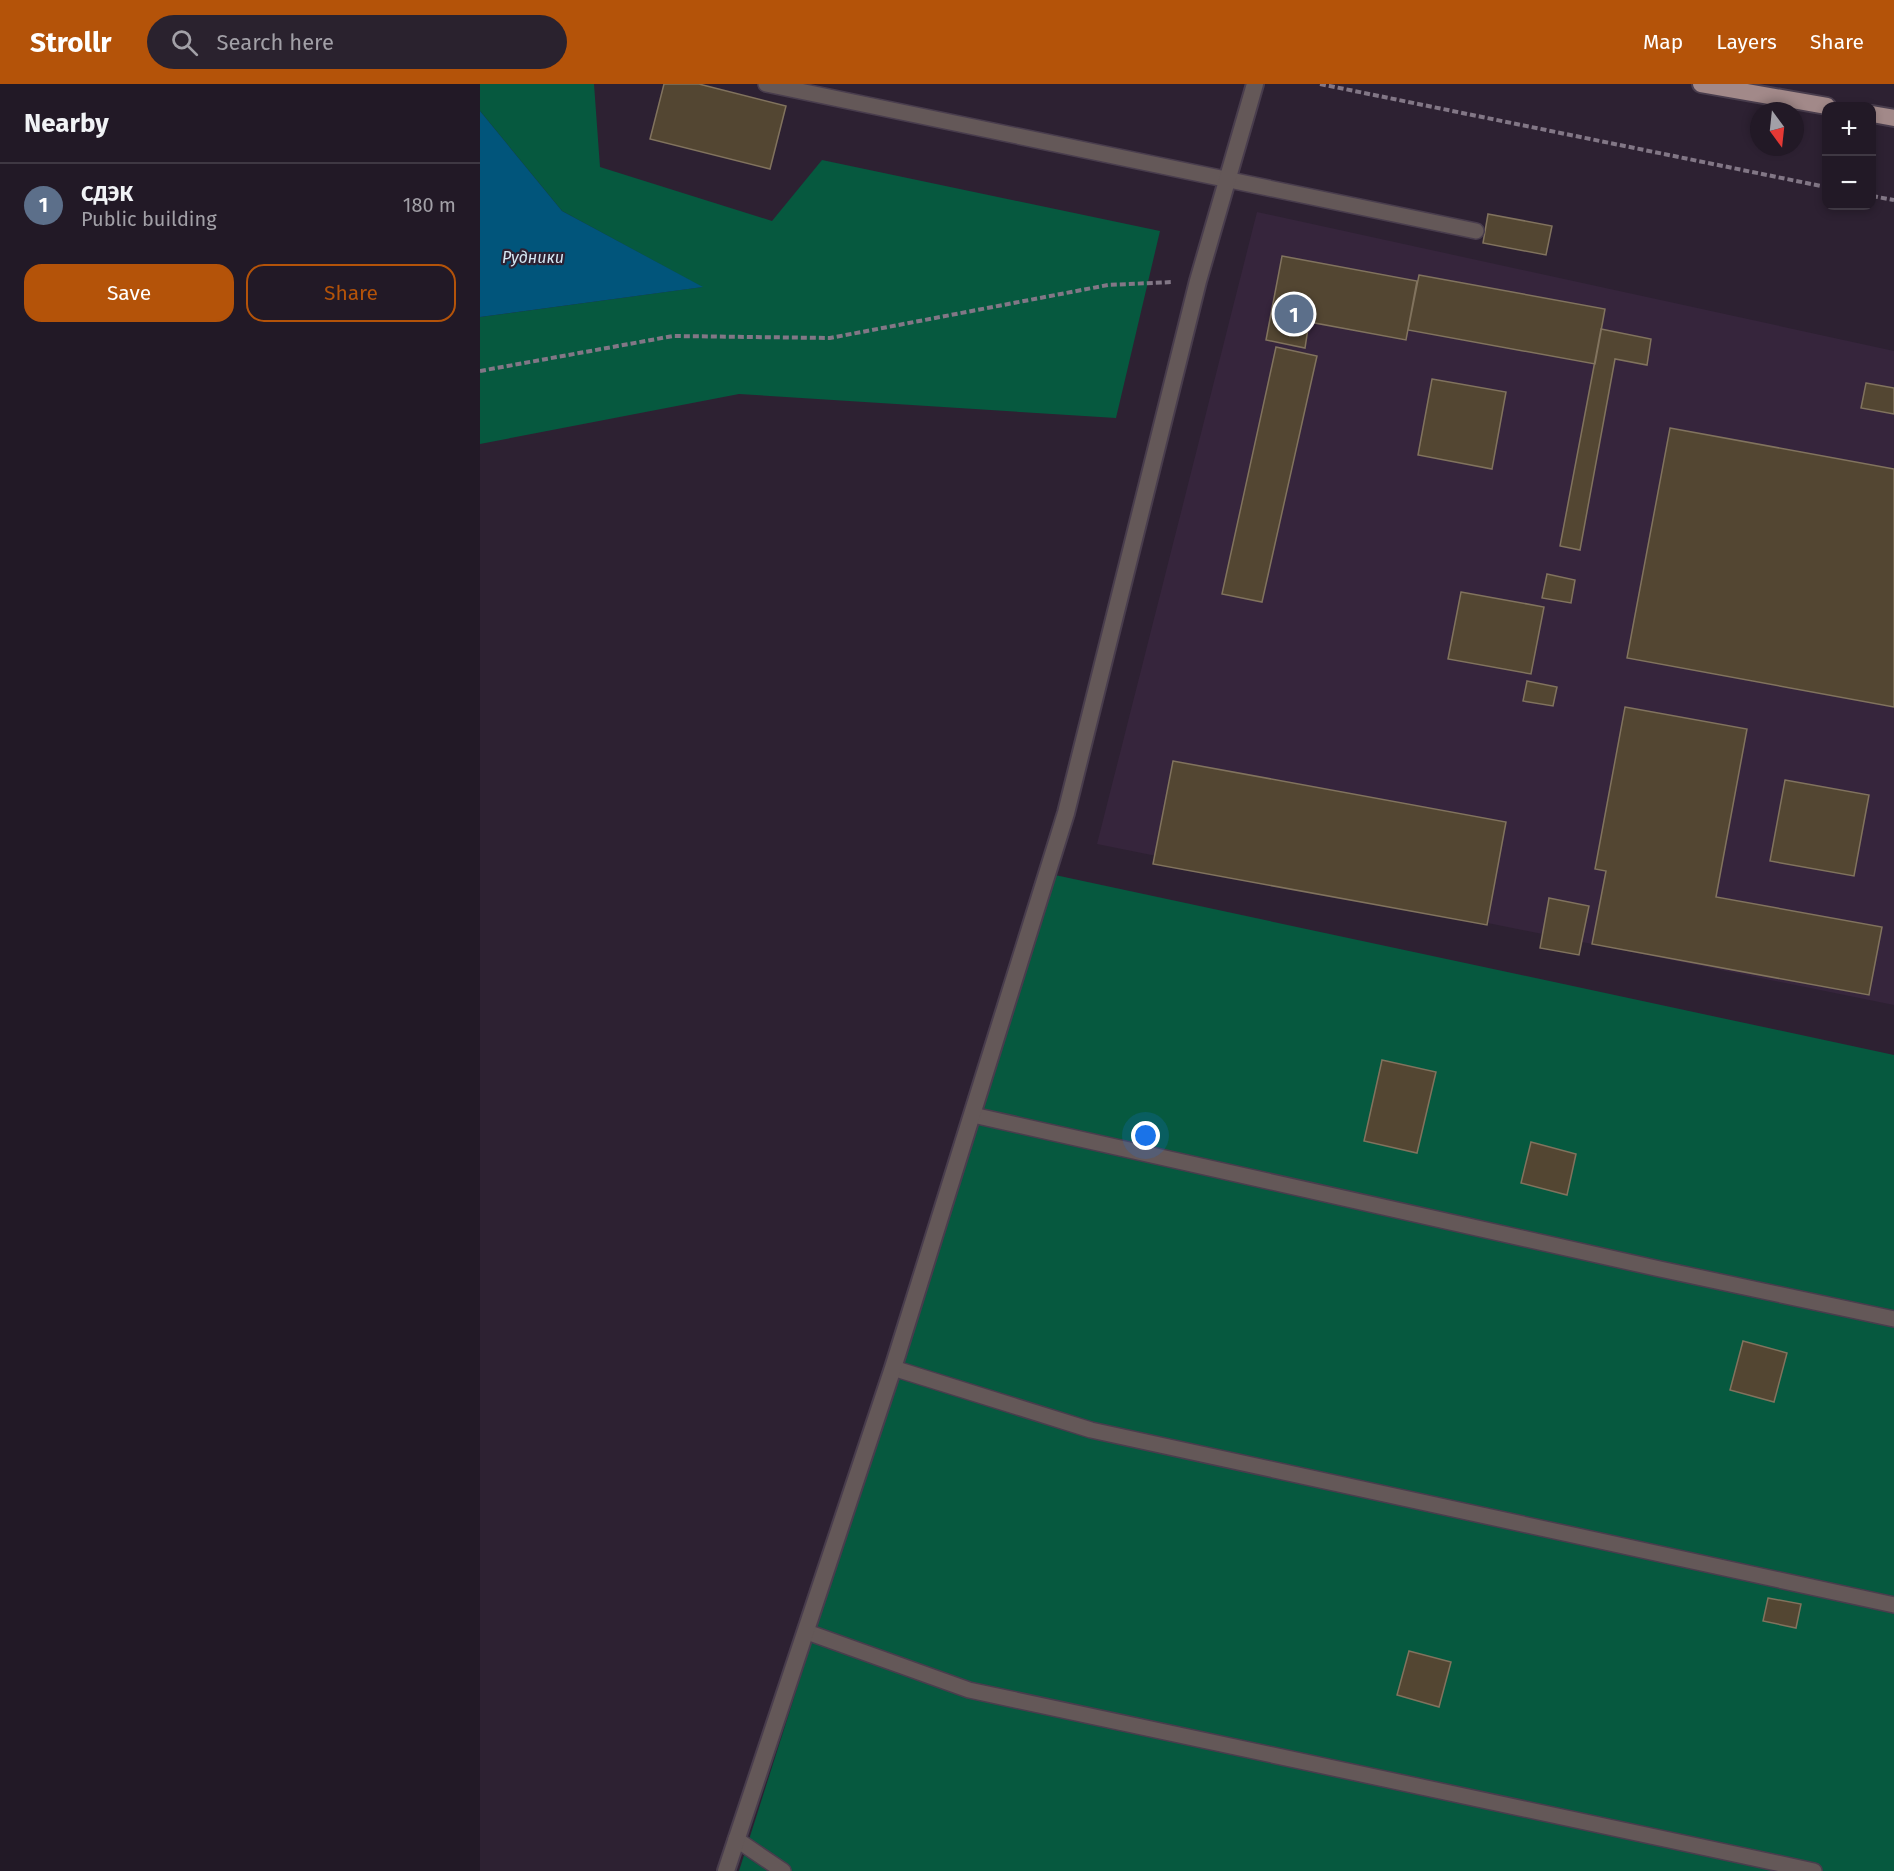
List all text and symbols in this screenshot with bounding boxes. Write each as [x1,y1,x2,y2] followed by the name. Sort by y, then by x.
[147,15,567,69] search box
[30,26,111,59] text: Strollr
[168,26,201,59] icon: search
[216,29,334,56] text: Search here
[1643,29,1683,55] text: Map
[1716,29,1777,55] text: Layers
[1810,29,1864,55] text: Share
[1750,102,1804,156] north arrow
[1822,102,1876,210] map controls
[1822,102,1876,156] button: +
[24,108,109,139] text: Nearby
[1822,156,1876,210] button: −
[81,180,133,207] text: СДЭК
[39,193,48,217] text: 1
[403,193,456,217] text: 180 m
[81,207,217,231] text: Public building
[502,248,564,267] water label: Рудники
[24,264,234,322] button: Save
[246,264,456,322] button: Share
[1274,292,1314,336] pin: 1
[1131,1121,1160,1150] your location

